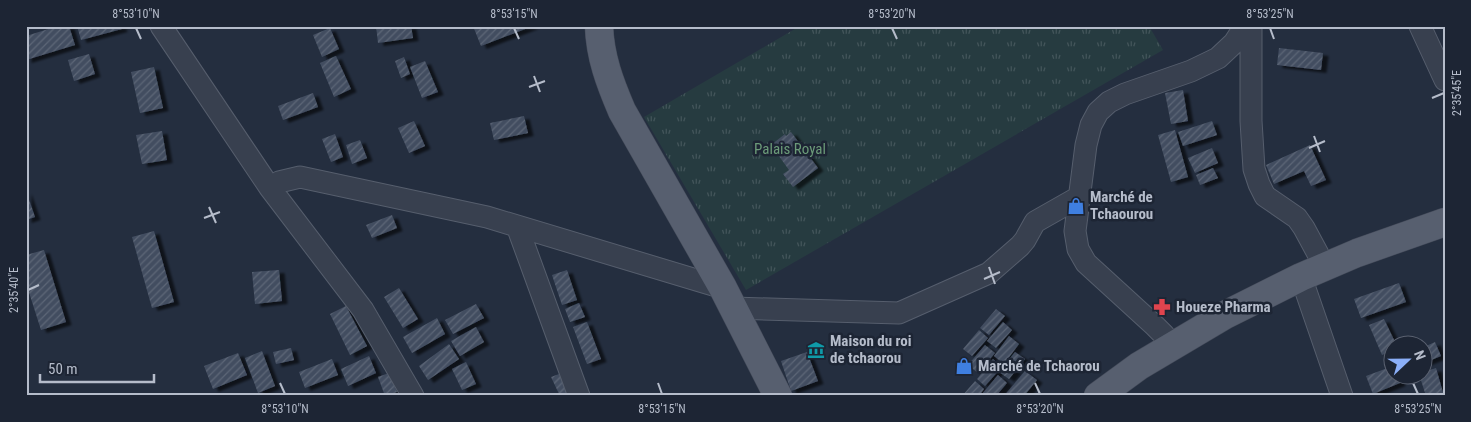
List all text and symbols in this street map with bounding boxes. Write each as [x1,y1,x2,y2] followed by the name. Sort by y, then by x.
[112,7,160,21] text: 8°53'10"N
[490,7,538,21] text: 8°53'15"N
[868,7,916,21] text: 8°53'20"N
[1246,7,1294,21] text: 8°53'25"N
[1450,70,1464,116] text: 2°35'45"E
[754,140,826,158] park label: Palais Royal
[1090,188,1153,223] place label: Marché de Tchaourou
[1066,196,1086,216] shop icon: Marché de Tchaourou
[7,267,21,313] text: 2°35'40"E
[1152,297,1172,317] pharmacy icon: Houeze Pharma
[1176,298,1271,316] place label: Houeze Pharma
[830,332,912,367] place label: Maison du roi de tchaorou
[1384,334,1434,384] north arrow
[806,340,826,360] museum icon: Maison du roi de tchaorou
[1411,348,1429,362] text: N
[40,352,154,384] scale bar
[954,356,974,376] shop icon: Marché de Tchaorou
[978,357,1100,375] place label: Marché de Tchaorou
[48,360,78,378] text: 50 m
[261,402,309,416] text: 8°53'10"N
[638,402,686,416] text: 8°53'15"N
[1016,402,1064,416] text: 8°53'20"N
[1394,402,1442,416] text: 8°53'25"N

